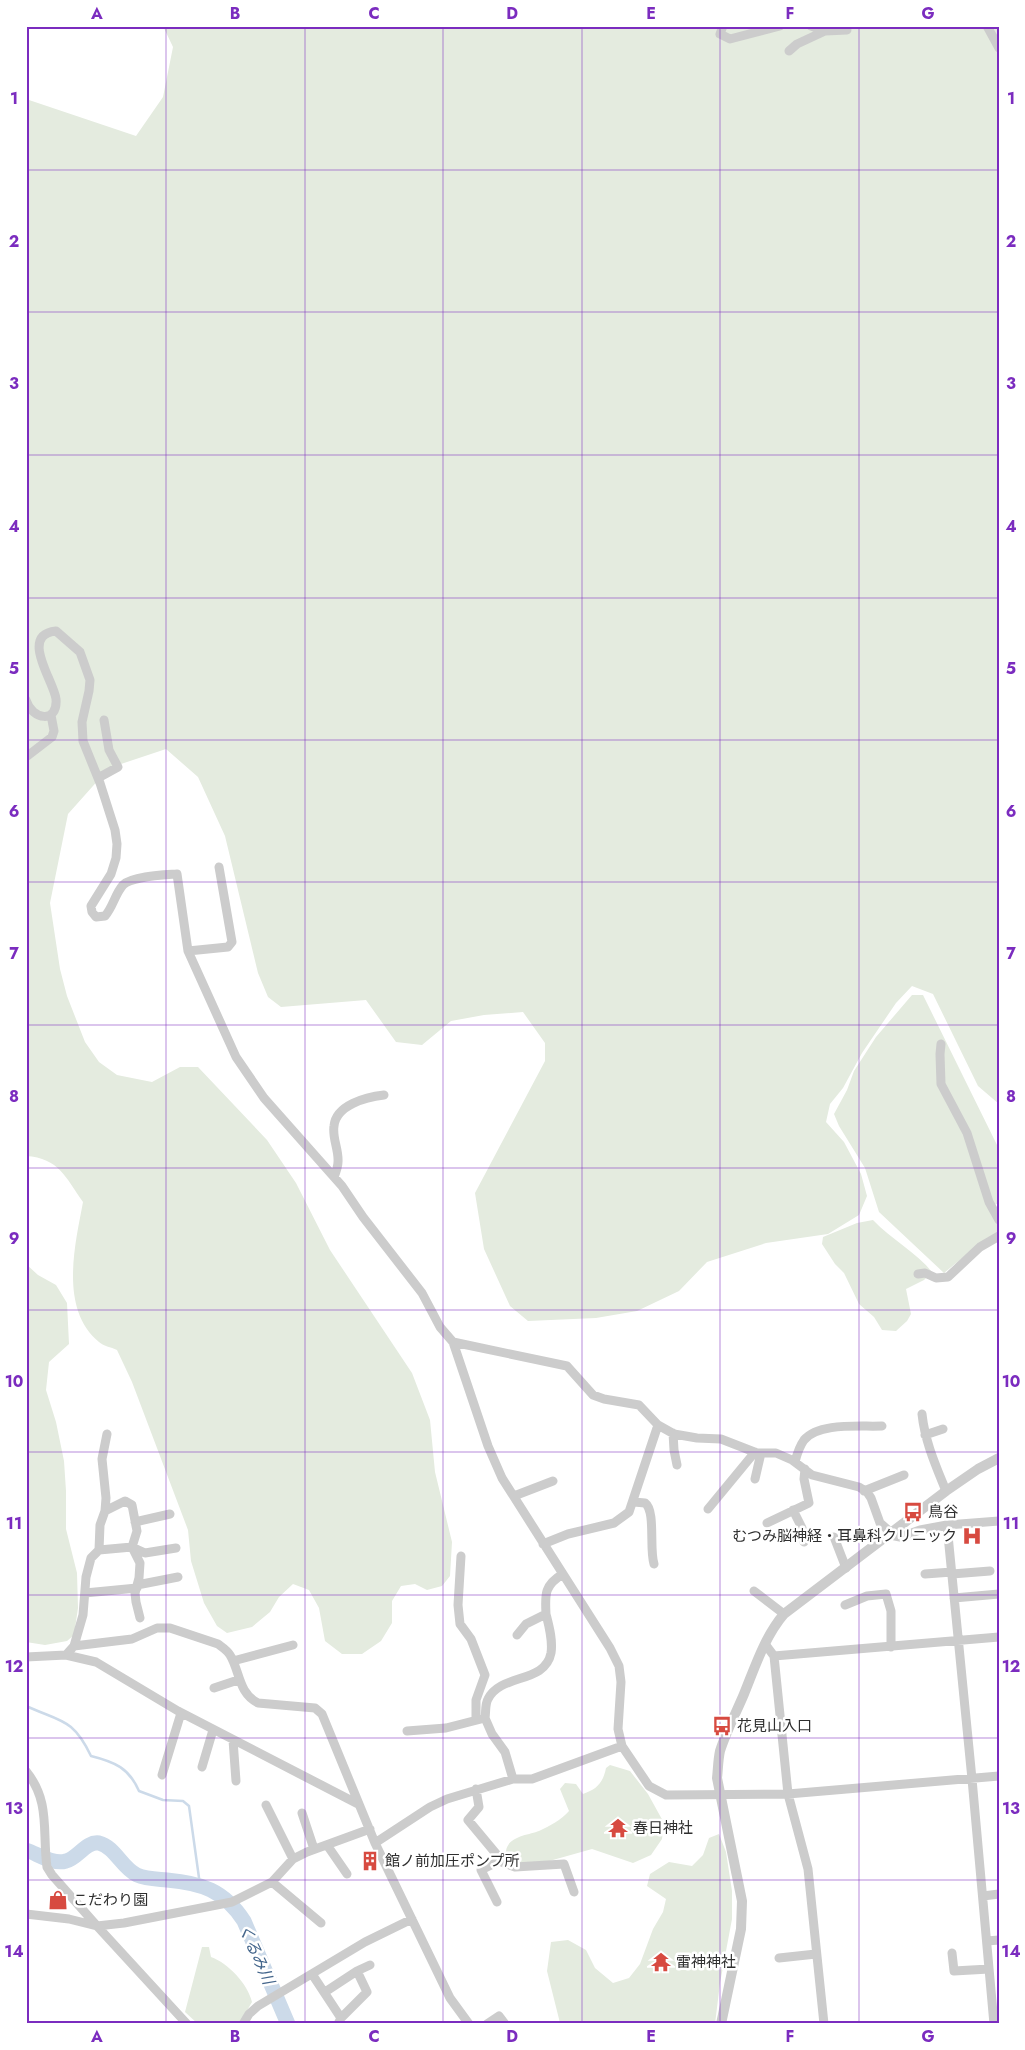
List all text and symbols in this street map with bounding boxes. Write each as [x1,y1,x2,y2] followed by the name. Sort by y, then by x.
[90,2,103,25] text: A
[230,2,240,25] text: B
[368,2,380,25] text: C
[506,2,518,25] text: D
[646,2,656,25] text: E
[786,2,794,25] text: F
[921,2,935,25] text: G
[10,87,18,110] text: 1
[1007,87,1015,110] text: 1
[9,230,19,253] text: 2
[1006,230,1016,253] text: 2
[9,372,19,395] text: 3
[1006,372,1016,395] text: 3
[8,515,20,538] text: 4
[1005,515,1017,538] text: 4
[9,657,19,680] text: 5
[1006,657,1016,680] text: 5
[9,800,19,823] text: 6
[1006,800,1016,823] text: 6
[9,942,19,965] text: 7
[1006,942,1016,965] text: 7
[9,1085,19,1108] text: 8
[1006,1085,1016,1108] text: 8
[9,1227,19,1250] text: 9
[1006,1227,1016,1250] text: 9
[5,1370,23,1393] text: 10
[1002,1370,1020,1393] text: 10
[902,1501,924,1523] bus stop icon: 鳥谷
[928,1501,958,1523] place label: 鳥谷
[6,1512,22,1535] text: 11
[1003,1512,1019,1535] text: 11
[732,1525,957,1547] place label: むつみ脳神経・耳鼻科クリニック
[961,1525,983,1547] hospital icon: むつみ脳神経・耳鼻科クリニック
[5,1655,23,1678] text: 12
[1002,1655,1020,1678] text: 12
[711,1715,733,1737] bus stop icon: 花見山入口
[737,1715,812,1737] place label: 花見山入口
[5,1797,23,1820] text: 13
[1002,1797,1020,1820] text: 13
[607,1817,629,1839] temple icon: 春日神社
[633,1817,693,1839] place label: 春日神社
[359,1850,381,1872] building icon: 館ノ前加圧ポンプ所
[385,1850,520,1872] place label: 館ノ前加圧ポンプ所
[47,1889,69,1911] shop icon: こだわり園
[73,1889,148,1911] place label: こだわり園
[233,1920,281,1990] water label: くるみ川
[4,1940,24,1963] text: 14
[1001,1940,1021,1963] text: 14
[650,1951,672,1973] temple icon: 雷神神社
[676,1951,736,1973] place label: 雷神神社
[90,2025,103,2048] text: A
[230,2025,240,2048] text: B
[368,2025,380,2048] text: C
[506,2025,518,2048] text: D
[646,2025,656,2048] text: E
[786,2025,794,2048] text: F
[921,2025,935,2048] text: G

